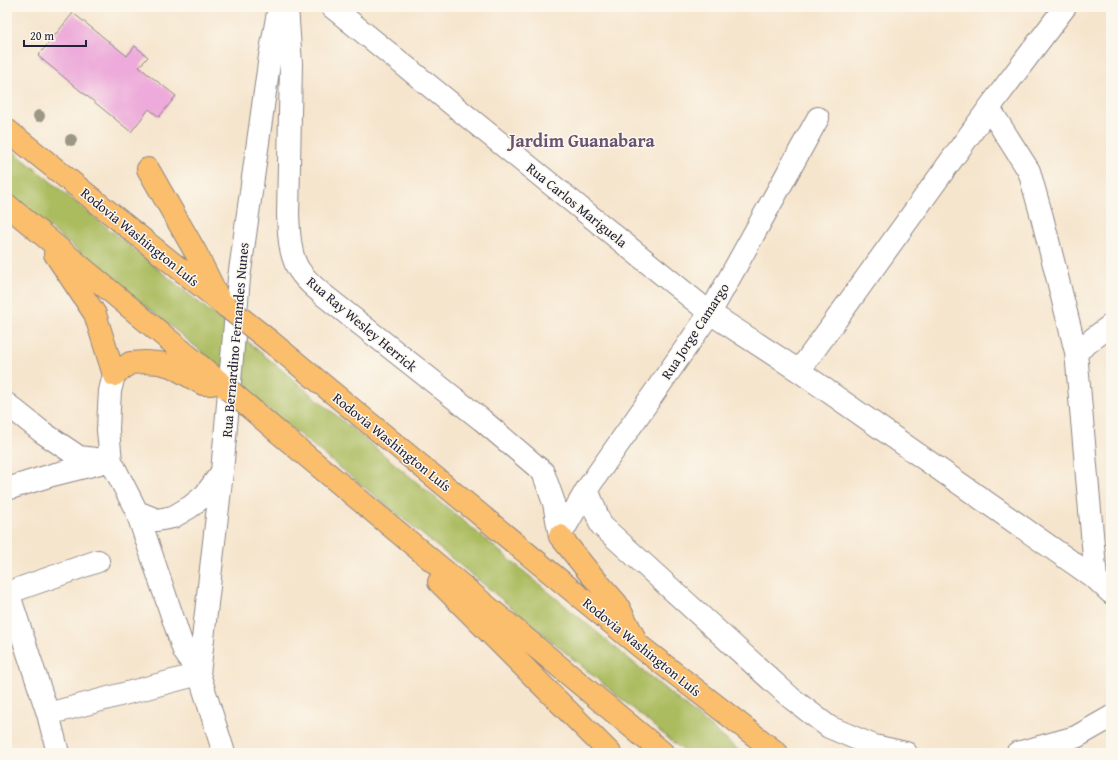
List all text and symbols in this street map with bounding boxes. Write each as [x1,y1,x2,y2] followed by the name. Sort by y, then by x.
[24,22,86,48] scale bar
[30,27,54,44] text: 20 m
[506,127,656,154] district label: Jardim Guanabara
[522,158,632,252] street label: Rua Carlos Mariguela
[77,183,203,291] street label: Rodovia Washington Luís
[217,242,253,438] street label: Rua Bernardino Fernandes Nunes
[303,272,422,377] street label: Rua Ray Wesley Herrick
[656,279,734,383] street label: Rua Jorge Camargo
[329,388,455,496] street label: Rodovia Washington Luís
[579,593,705,701] street label: Rodovia Washington Luís

